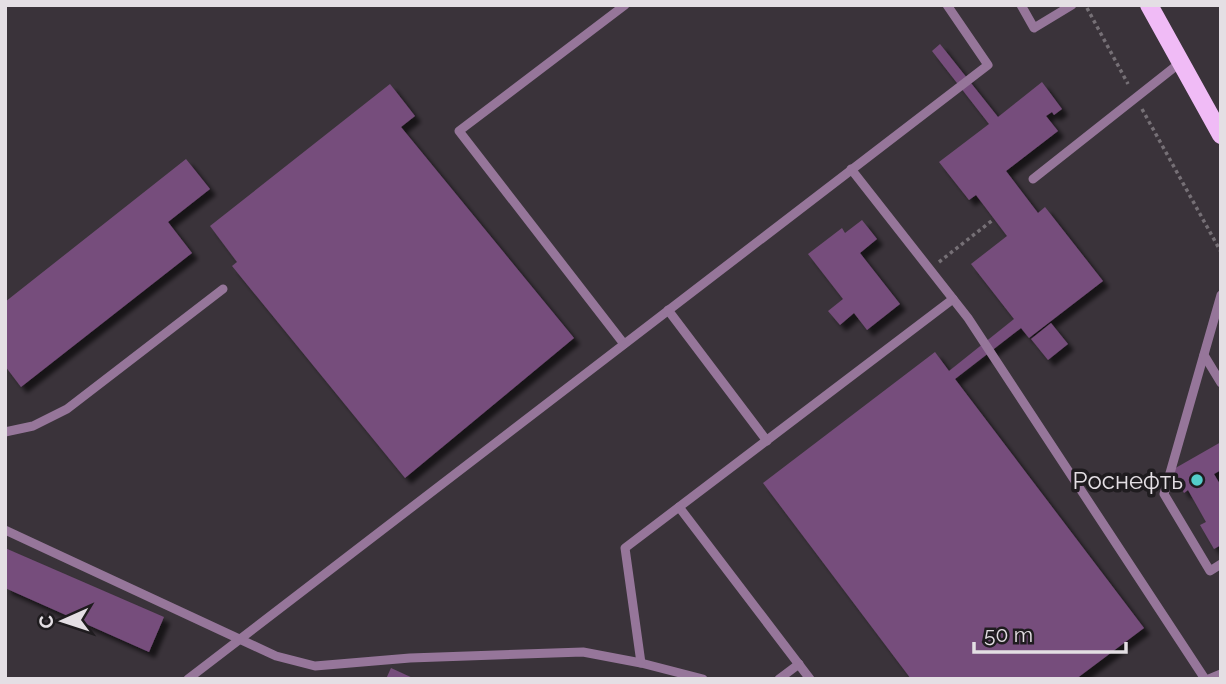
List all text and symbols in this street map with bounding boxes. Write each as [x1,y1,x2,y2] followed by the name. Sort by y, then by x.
[1073,466,1183,495] place label: Роснефть
[1189,472,1205,488] marker: Роснефть
[28,586,98,656] north arrow
[974,610,1126,654] scale bar
[35,615,57,629] text: С
[984,622,1033,647] text: 50 m

